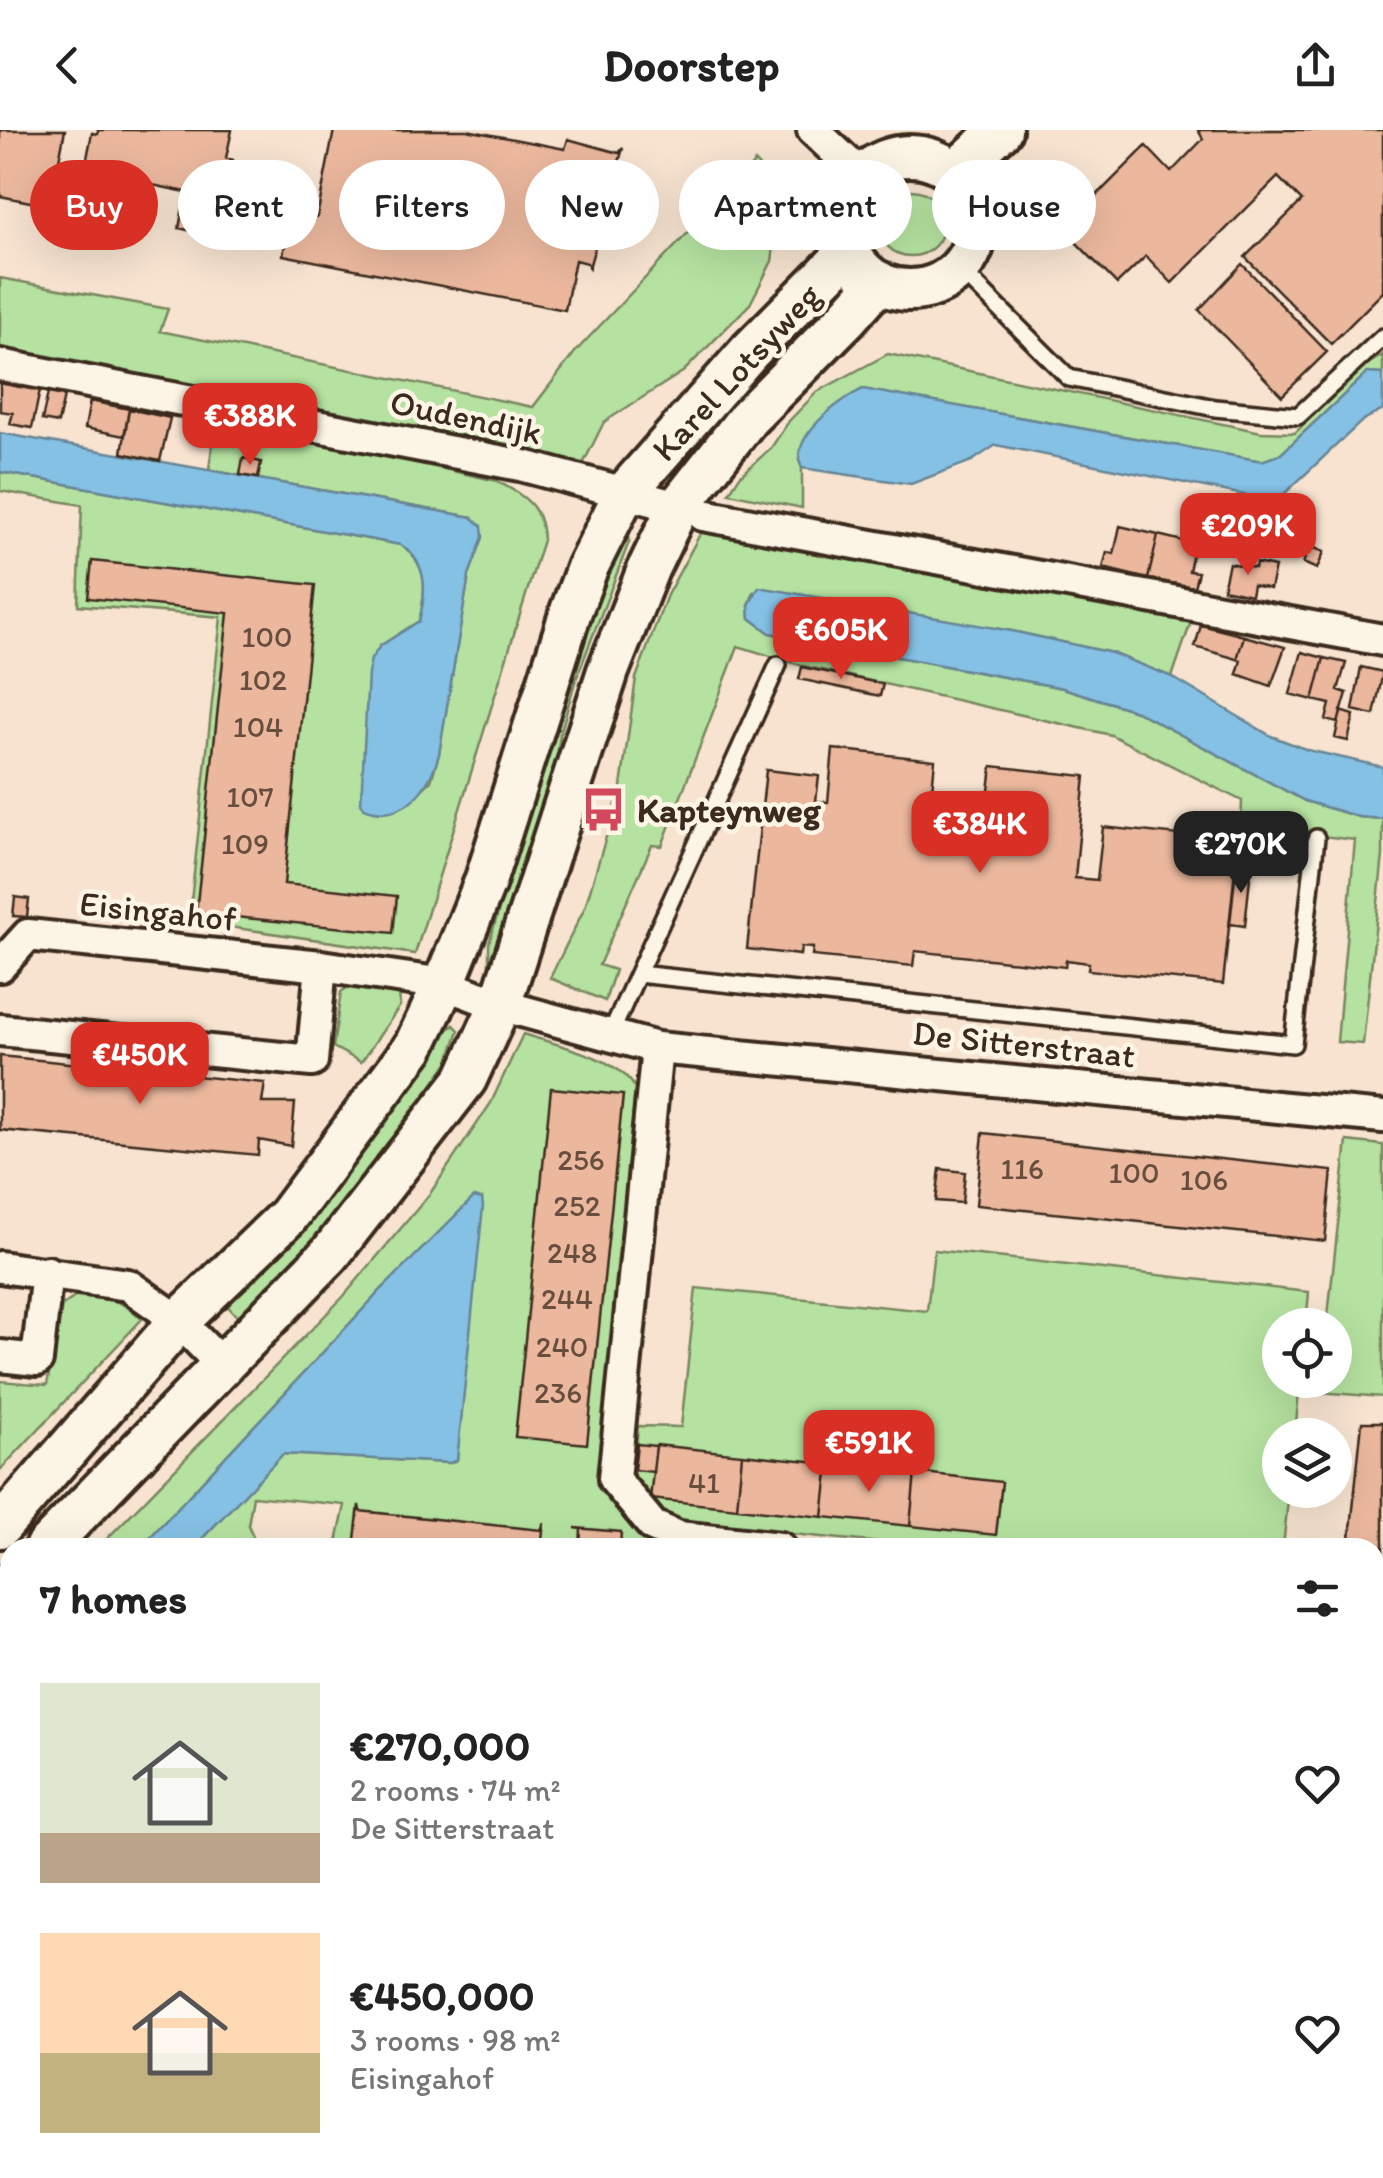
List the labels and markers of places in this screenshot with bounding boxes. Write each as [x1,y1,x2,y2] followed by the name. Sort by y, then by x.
[180,383,320,468] pin: €388K
[1178,493,1318,578] pin: €209K
[771,597,911,682] pin: €605K
[580,786,628,834] bus stop icon: Kapteynweg
[637,789,822,831] place label: Kapteynweg
[910,791,1050,876] pin: €384K
[1171,811,1311,896] pin: €270K
[70,1022,210,1107] pin: €450K
[799,1410,939,1495] pin: €591K

